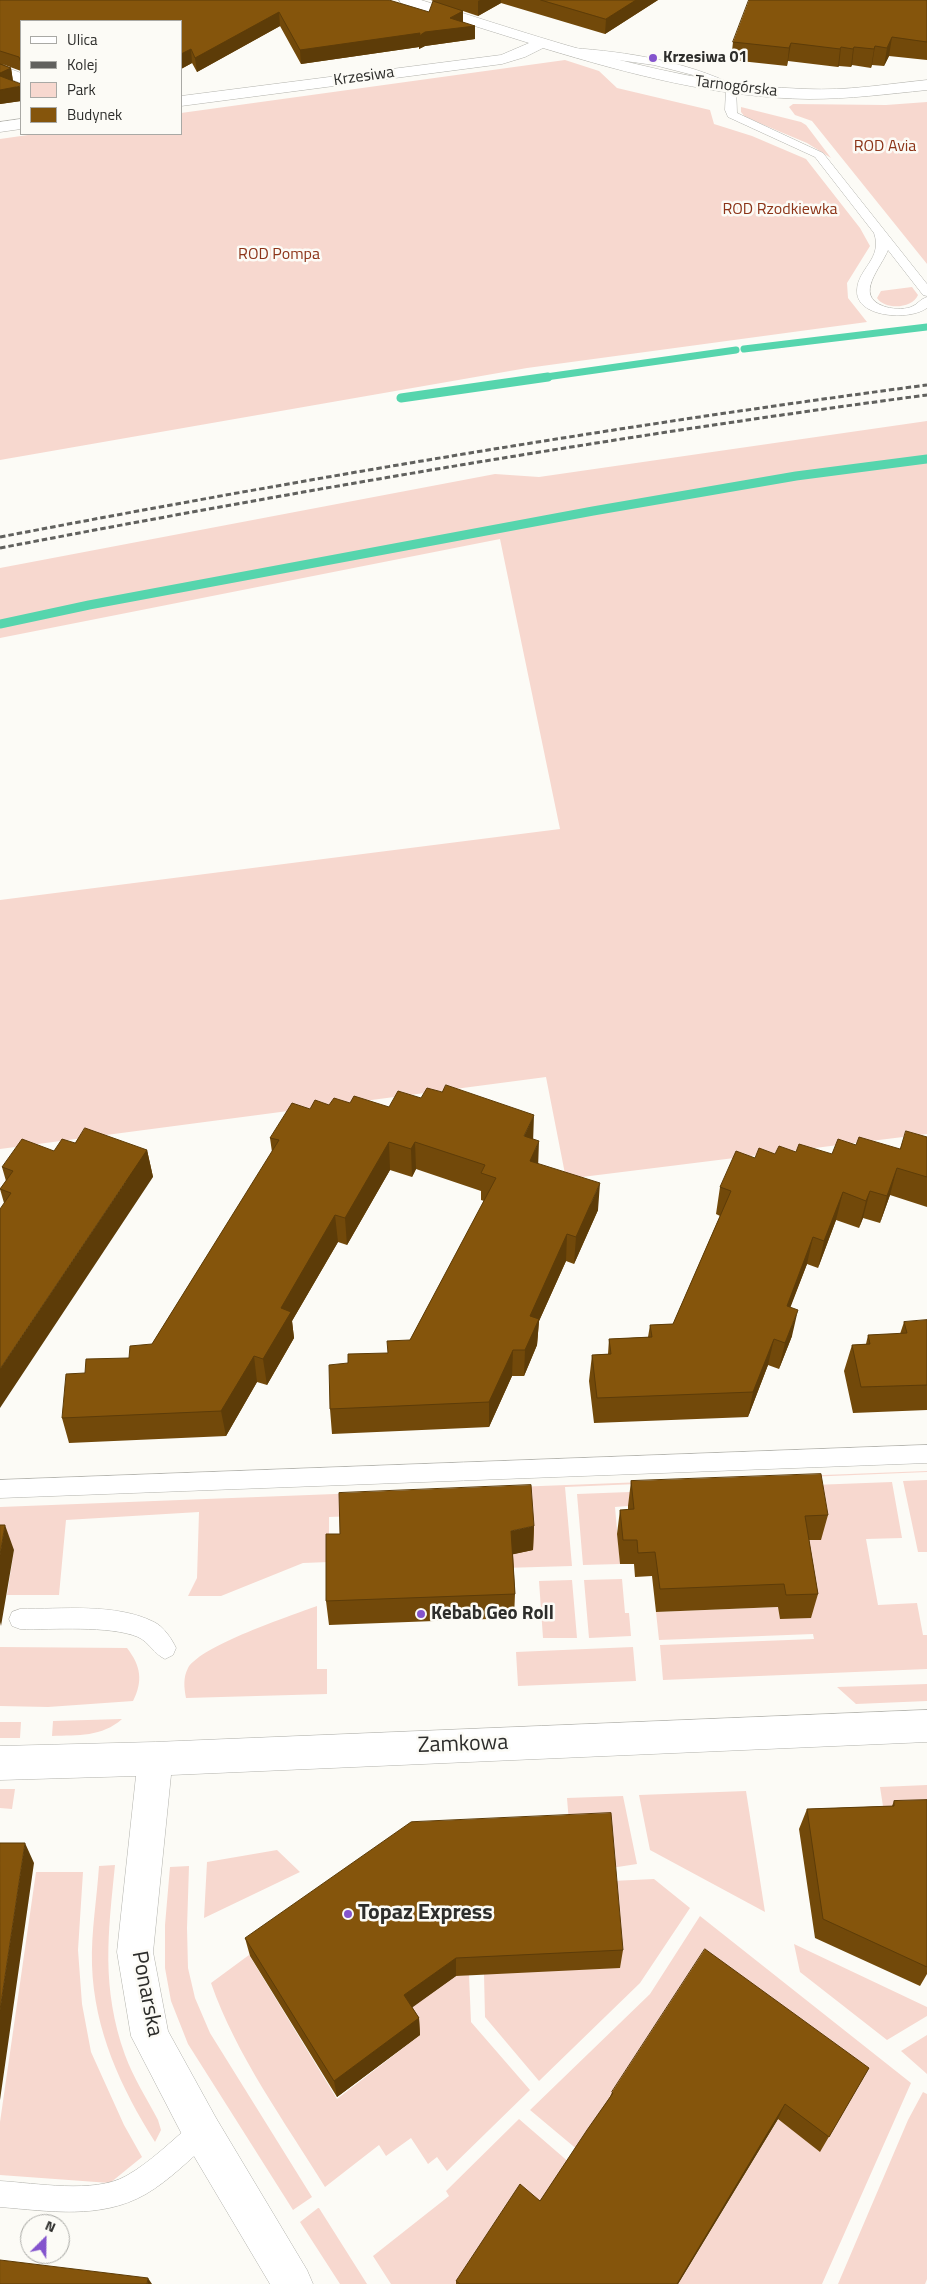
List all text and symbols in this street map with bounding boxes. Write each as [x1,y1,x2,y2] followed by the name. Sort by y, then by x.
[20,20,182,135] legend
[67,28,97,51] text: Ulica
[663,48,747,68] place label: Krzesiwa 01
[647,52,659,64] marker: Krzesiwa 01
[67,53,98,76] text: Kolej
[332,63,396,91] street label: Krzesiwa
[694,72,778,102] street label: Tarnogórska
[67,78,96,101] text: Park
[67,103,122,126] text: Budynek
[854,137,916,157] park label: ROD Avia
[722,200,838,220] park label: ROD Rzodkiewka
[238,245,320,265] park label: ROD Pompa
[431,1603,554,1625] place label: Kebab Geo Roll
[415,1608,427,1620] marker: Kebab Geo Roll
[417,1730,509,1760] street label: Zamkowa
[358,1901,493,1927] place label: Topaz Express
[342,1908,354,1920] marker: Topaz Express
[125,1949,167,2039] street label: Ponarska
[20,2214,70,2264] north arrow
[42,2214,59,2237] text: N

